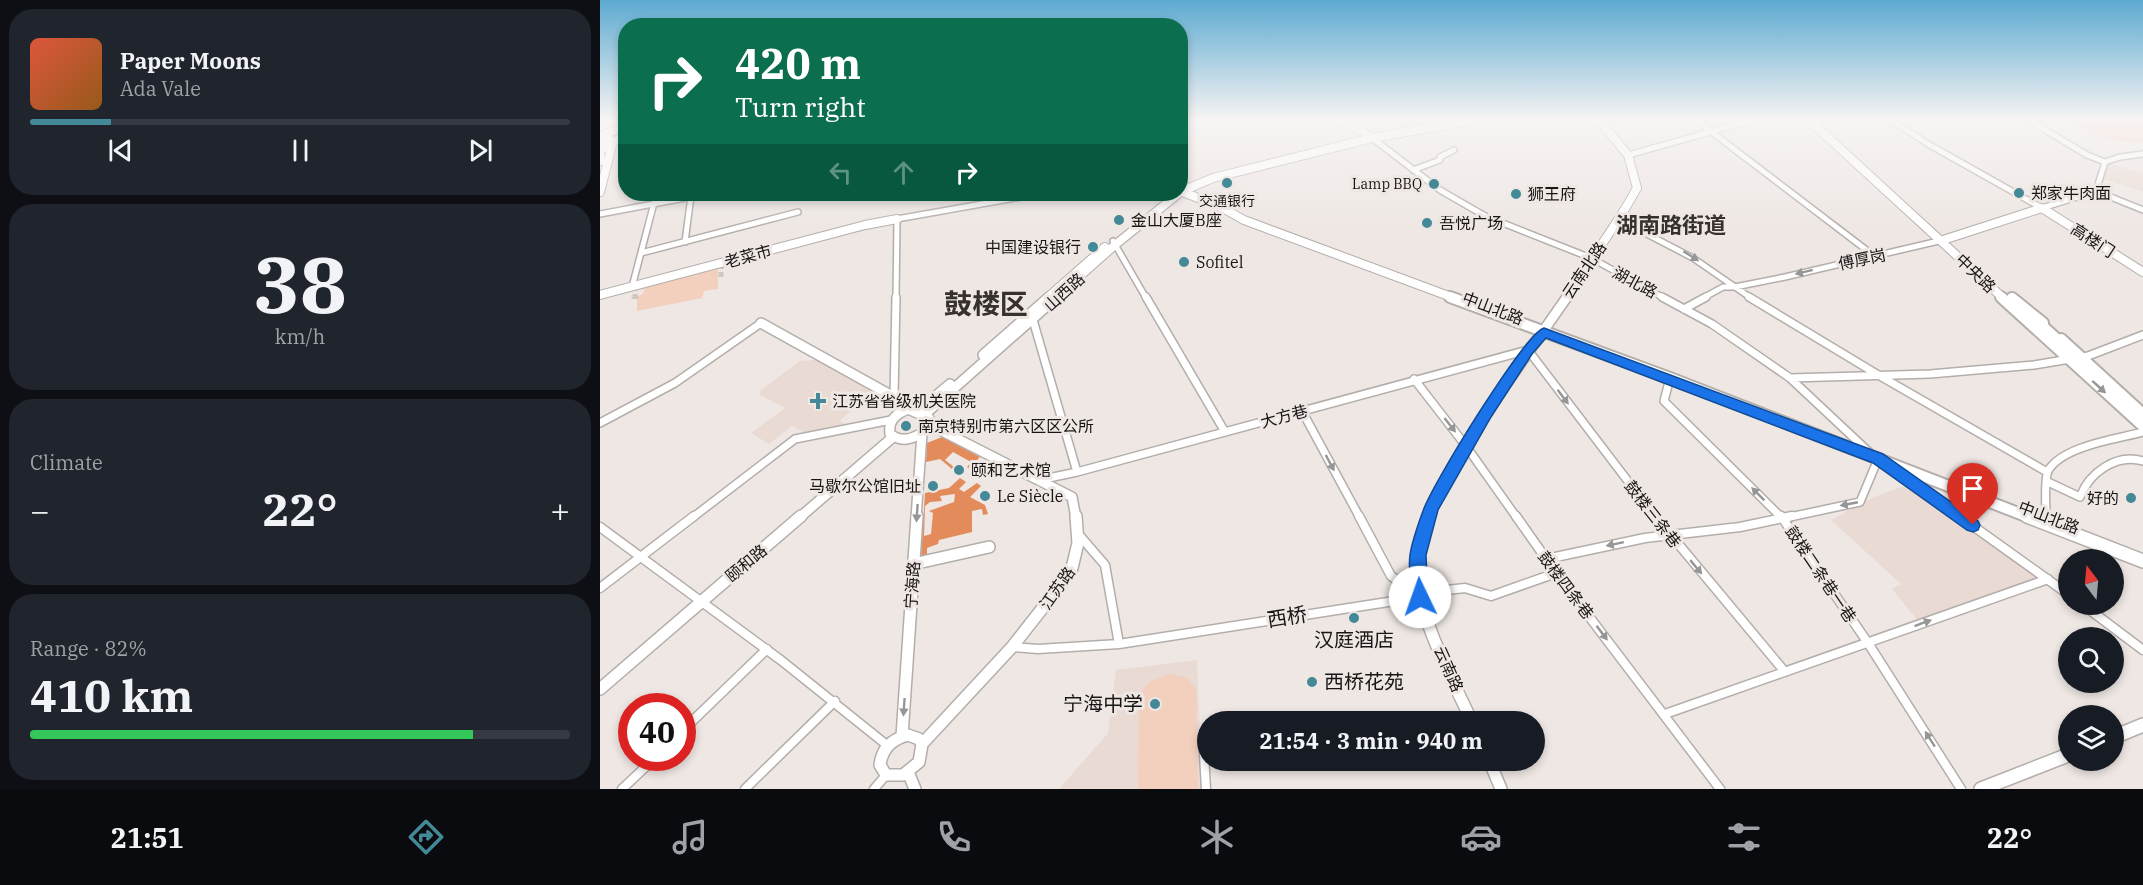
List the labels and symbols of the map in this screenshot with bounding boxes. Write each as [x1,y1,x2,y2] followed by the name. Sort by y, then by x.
[1352,175,1422,193] place label: Lamp BBQ
[1220,176,1234,190] marker: 交通银行
[1427,177,1441,191] marker: Lamp BBQ
[2031,183,2111,203] place label: 郑家牛肉面
[1528,184,1576,204] place label: 狮王府
[2012,186,2026,200] marker: 郑家牛肉面
[1509,187,1523,201] marker: 狮王府
[1199,192,1255,210] place label: 交通银行
[1131,210,1222,230] place label: 金山大厦B座
[1616,210,1726,239] district label: 湖南路街道
[1112,213,1126,227] marker: 金山大厦B座
[1439,213,1503,233] place label: 吾悦广场
[1420,216,1434,230] marker: 吾悦广场
[2067,219,2119,261] street label: 高楼门
[985,237,1081,257] place label: 中国建设银行
[1558,238,1610,302] street label: 云南北路
[722,240,774,272] street label: 老菜市
[1086,240,1100,254] marker: 中国建设银行
[1836,244,1888,274] street label: 傅厚岗
[1952,249,2000,297] street label: 中央路
[1683,251,1699,262] one-way arrow
[1196,252,1244,272] place label: Sofitel
[1177,255,1191,269] marker: Sofitel
[1609,262,1661,302] street label: 湖北路
[1795,268,1813,277] one-way arrow
[1039,269,1089,315] street label: 山西路
[944,285,1028,322] district label: 鼓楼区
[1460,287,1526,329] street label: 中山北路
[2092,380,2107,394] one-way arrow
[1557,389,1569,404] one-way arrow
[832,391,976,411] place label: 江苏省省级机关医院
[809,392,827,410] marker: 江苏省省级机关医院
[1258,400,1310,432] street label: 大方巷
[918,416,1094,436] place label: 南京特别市第六区区公所
[1443,417,1456,433] one-way arrow
[899,419,913,433] marker: 南京特别市第六区区公所
[1325,454,1335,471] one-way arrow
[971,460,1051,480] place label: 颐和艺术馆
[952,463,966,477] marker: 颐和艺术馆
[1947,463,1998,525] pin
[809,476,921,496] place label: 马歇尔公馆旧址
[1620,476,1686,552] street label: 鼓楼三条巷
[926,479,940,493] marker: 马歇尔公馆旧址
[997,486,1063,506] place label: Le Siècle
[1751,487,1766,501] one-way arrow
[2087,488,2119,508] place label: 好的
[978,489,992,503] marker: Le Siècle
[2124,491,2138,505] marker: 好的
[2016,496,2082,538] street label: 中山北路
[1839,500,1858,509] one-way arrow
[912,503,921,522] one-way arrow
[1781,522,1861,626] street label: 鼓楼二条巷一巷
[721,540,771,586] street label: 颐和路
[1605,540,1624,549] one-way arrow
[1534,547,1598,623] street label: 鼓楼四条巷
[2058,549,2124,615] north arrow
[1689,559,1702,574] one-way arrow
[900,560,924,610] street label: 宁海路
[1035,563,1079,613] street label: 江苏路
[1388,565,1452,629] position arrow
[1265,600,1309,633] street label: 西桥
[1347,611,1361,625] marker: 汉庭酒店
[1914,618,1932,628] one-way arrow
[1596,625,1609,641] one-way arrow
[1314,626,1394,653] place label: 汉庭酒店
[1430,643,1468,695] street label: 云南路
[1324,668,1404,695] place label: 西桥花苑
[1305,675,1319,689] marker: 西桥花苑
[1063,690,1143,717] place label: 宁海中学
[618,693,696,771] speed limit sign: 40
[1148,697,1162,711] marker: 宁海中学
[899,698,908,717] one-way arrow
[1925,731,1936,747] one-way arrow

